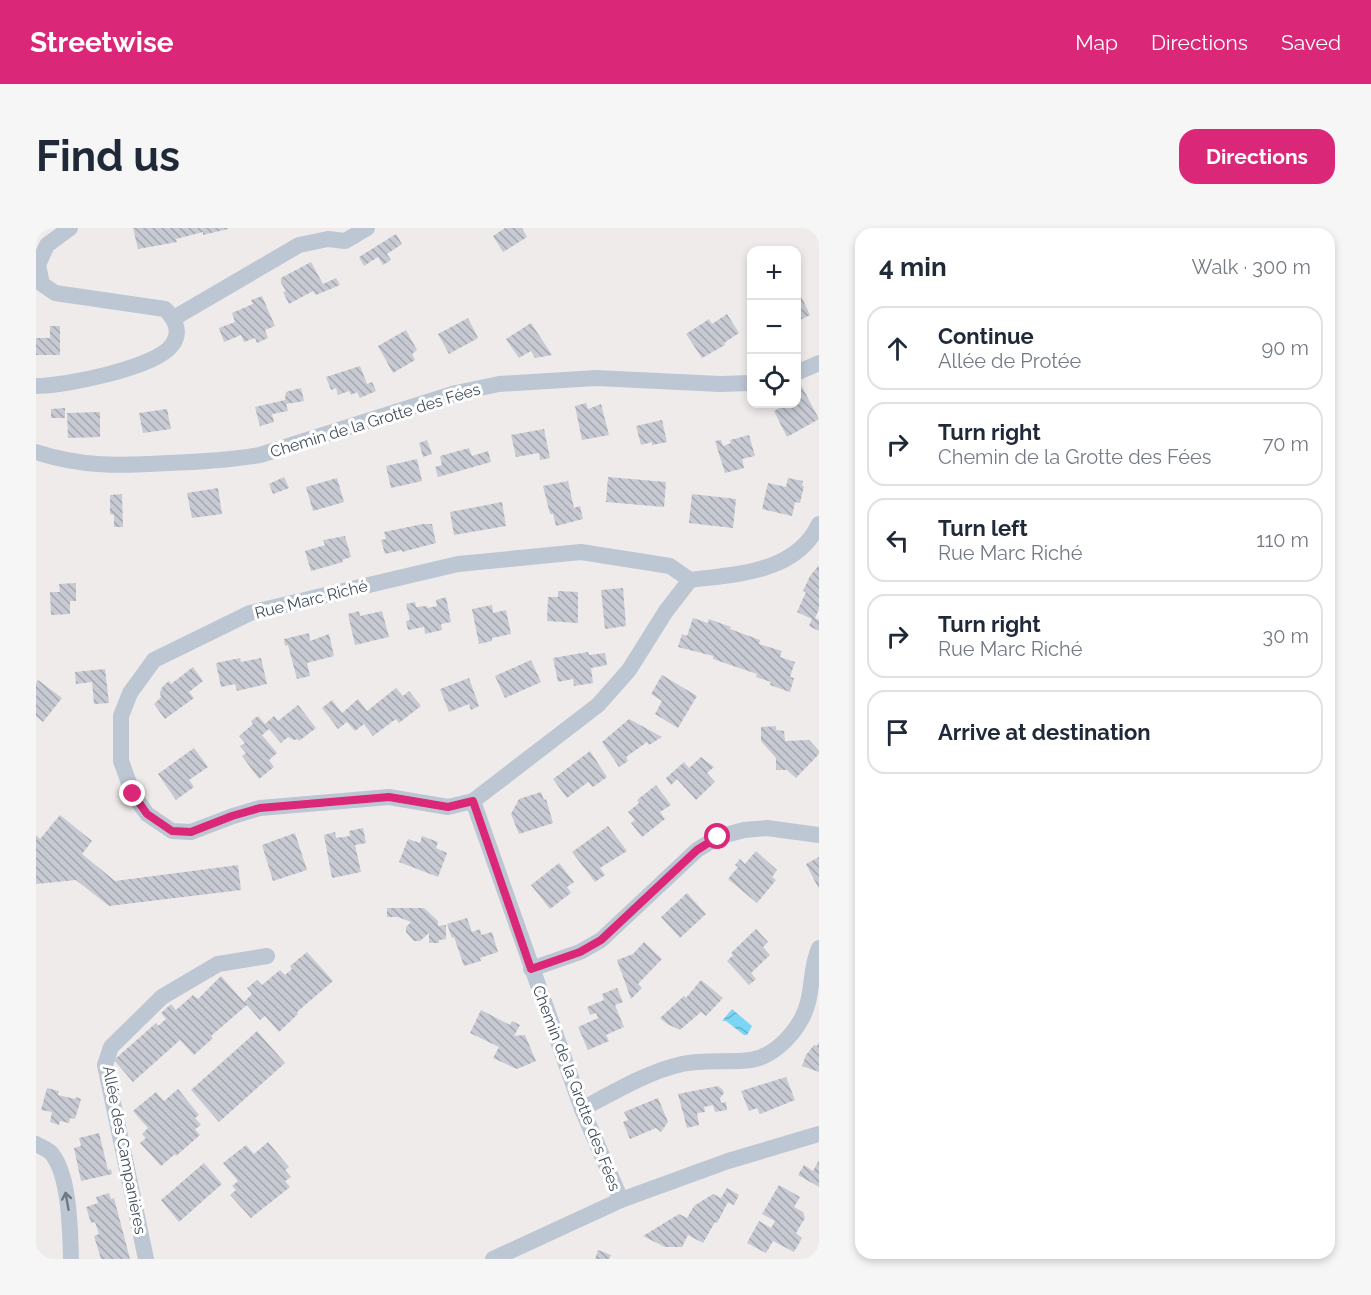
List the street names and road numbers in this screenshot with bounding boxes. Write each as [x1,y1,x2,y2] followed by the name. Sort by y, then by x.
[268,379,483,462] street label: Chemin de la Grotte des Fées
[253,576,369,623] street label: Rue Marc Riché
[528,983,625,1194] street label: Chemin de la Grotte des Fées
[99,1064,150,1236] street label: Allée des Campanières

